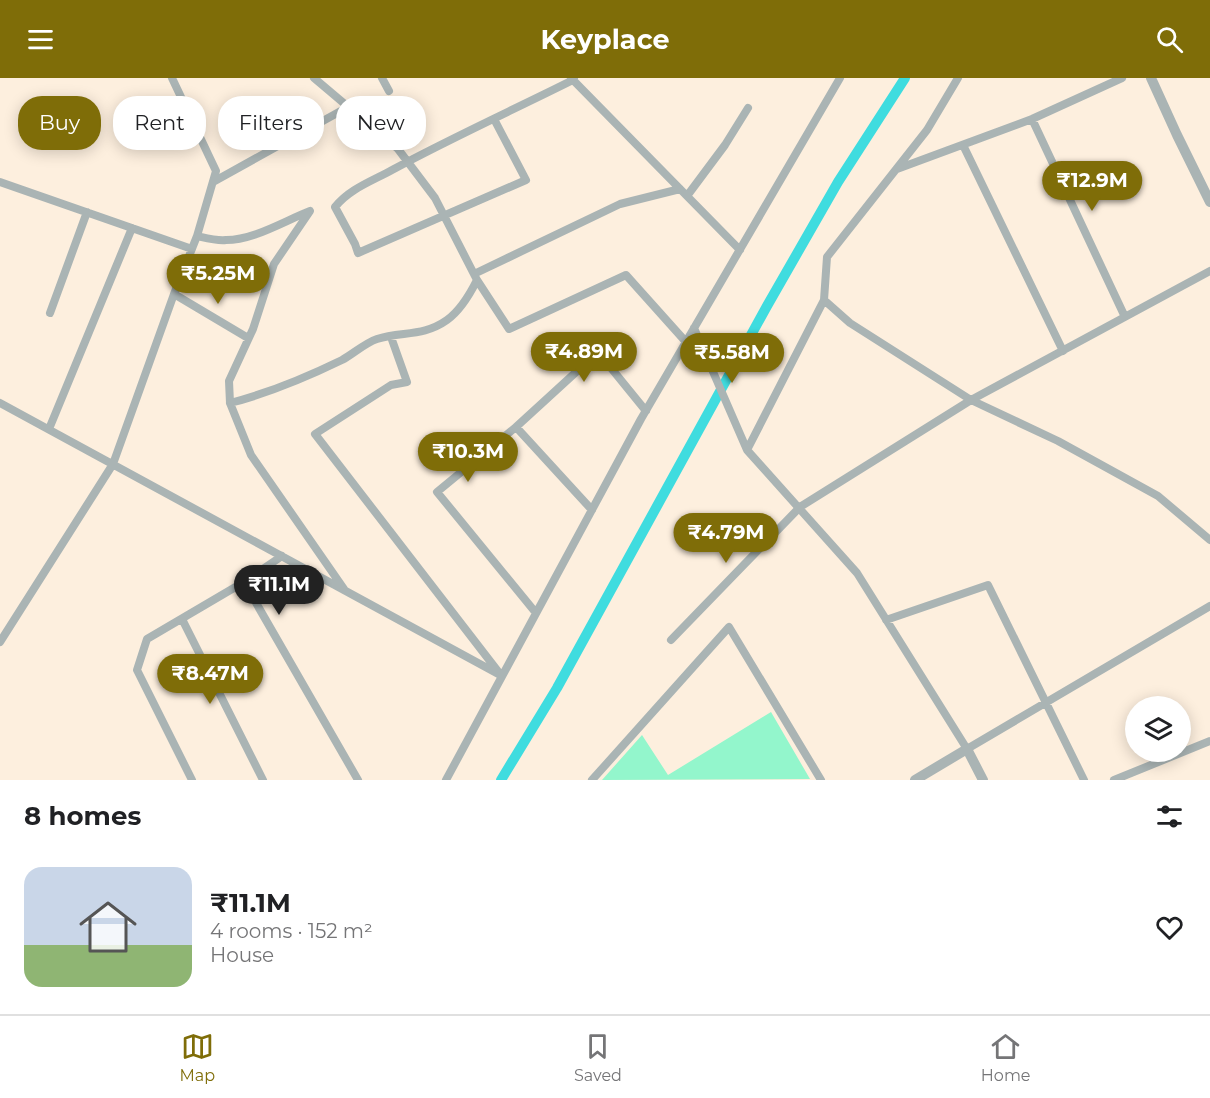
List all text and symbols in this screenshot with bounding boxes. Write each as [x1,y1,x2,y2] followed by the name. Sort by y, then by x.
[24,23,57,56] icon: menu
[541,23,669,56] text: Keyplace
[1153,23,1186,56] icon: search
[18,96,101,150] chip: Buy
[113,96,206,150] chip: Rent
[218,96,324,150] chip: Filters
[336,96,426,150] chip: New
[1043,161,1141,212] pin: ₹12.9M
[1056,168,1128,192] text: ₹12.9M
[169,254,267,305] pin: ₹5.25M
[181,261,255,285] text: ₹5.25M
[535,332,633,383] pin: ₹4.89M
[683,333,781,384] pin: ₹5.58M
[545,339,623,363] text: ₹4.89M
[694,340,770,364] text: ₹5.58M
[419,432,517,483] pin: ₹10.3M
[432,439,504,463] text: ₹10.3M
[677,513,775,564] pin: ₹4.79M
[688,520,764,544] text: ₹4.79M
[230,565,328,616] pin: ₹11.1M
[248,572,310,596] text: ₹11.1M
[161,654,259,705] pin: ₹8.47M
[171,661,249,685] text: ₹8.47M
[1125,696,1191,762] map controls
[1125,696,1191,762] button: layers
[24,800,141,832] text: 8 homes
[1153,800,1186,833] icon: filters
[210,887,291,919] text: ₹11.1M
[72,891,144,963] icon: home
[1153,911,1186,944] icon: heart
[210,919,373,943] text: 4 rooms · 152 m²
[210,943,274,967] text: House
[179,1030,215,1085] tab: Map
[574,1030,622,1085] tab: Saved
[981,1030,1031,1085] tab: Home

